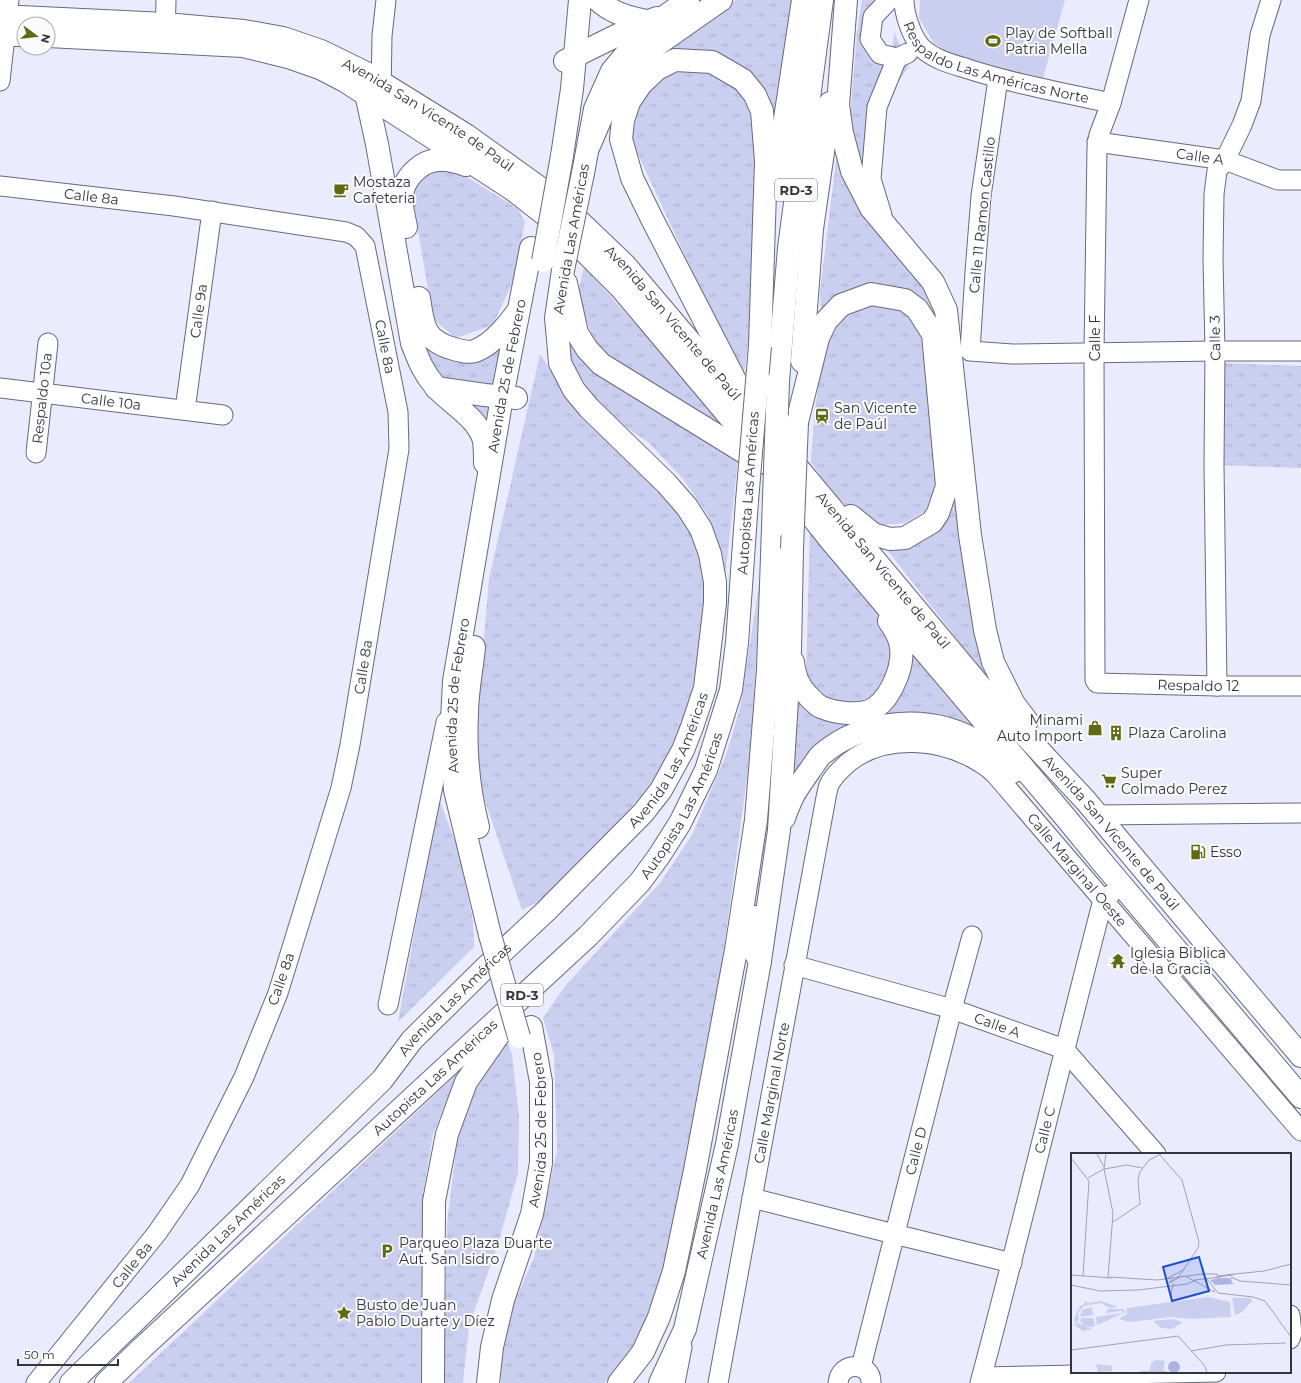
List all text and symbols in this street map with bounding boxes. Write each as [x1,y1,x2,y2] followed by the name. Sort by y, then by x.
[16,16,56,56] north arrow
[900,19,1091,107] street label: Respaldo Las Américas Norte
[1005,24,1113,58] place label: Play de Softball Patria Mella
[38,32,54,45] text: N
[984,32,1002,50] sports icon: Play de Softball Patria Mella
[339,54,517,175] street label: Avenida San Vicente de Paúl
[965,136,999,294] street label: Calle 11 Ramon Castillo
[1175,144,1226,169] street label: Calle A
[549,162,593,316] street label: Avenida Las Américas
[353,173,416,207] place label: Mostaza Cafeteria
[775,179,817,201] road number: RD-3
[332,181,350,199] cafe icon: Mostaza Cafeteria
[63,184,120,209] street label: Calle 8a
[601,241,745,404] street label: Avenida San Vicente de Paúl
[186,283,211,339] street label: Calle 9a
[484,297,530,454] street label: Avenida 25 de Febrero
[1086,315,1104,361] street label: Calle F
[1206,315,1224,361] street label: Calle 3
[371,318,399,375] street label: Calle 8a
[28,352,56,445] street label: Respaldo 10a
[80,389,142,414] street label: Calle 10a
[834,399,917,433] place label: San Vicente de Paúl
[813,407,831,425] station icon: San Vicente de Paúl
[733,411,763,575] street label: Autopista Las Américas
[812,488,954,652] street label: Avenida San Vicente de Paúl
[442,616,474,774] street label: Avenida 25 de Febrero
[350,638,376,696] street label: Calle 8a
[1157,676,1239,695] street label: Respaldo 12
[624,690,712,832] street label: Avenida Las Américas
[997,711,1083,745] place label: Minami Auto Import
[1086,719,1104,737] shop icon: Minami Auto Import
[1107,724,1125,742] building icon: Plaza Carolina
[1128,724,1227,742] place label: Plaza Carolina
[636,730,726,883] street label: Autopista Las Américas
[1039,751,1183,914] street label: Avenida San Vicente de Paúl
[1121,764,1228,798] place label: Super Colmado Perez
[1100,772,1118,790] supermarket icon: Super Colmado Perez
[1023,809,1131,931] street label: Calle Marginal Oeste
[1189,843,1207,861] fuel station icon: Esso
[1210,843,1242,861] place label: Esso
[394,939,515,1060] street label: Avenida Las Américas
[1130,944,1226,978] place label: Iglesia Biblica de la Gracia
[264,950,298,1008] street label: Calle 8a
[1109,952,1127,970] temple icon: Iglesia Biblica de la Gracia
[501,984,543,1006] road number: RD-3
[972,1009,1024,1042] street label: Calle A
[369,1015,501,1140] street label: Autopista Las Américas
[750,1021,793,1165] street label: Calle Marginal Norte
[524,1051,550,1209] street label: Avenida 25 de Febrero
[1030,1105,1059,1155] street label: Calle C
[692,1108,742,1261] street label: Avenida Las Américas
[901,1125,931,1177] street label: Calle D
[1071,1153,1291,1373] inset map
[167,1170,289,1290] street label: Avenida Las Américas
[399,1234,552,1268] place label: Parqueo Plaza Duarte Aut. San Isidro
[108,1238,156,1292] street label: Calle 8a
[378,1242,396,1260] parking icon: Parqueo Plaza Duarte Aut. San Isidro
[356,1296,495,1330] place label: Busto de Juan Pablo Duarte y Díez
[335,1304,353,1322] place icon: Busto de Juan Pablo Duarte y Díez
[18,1341,118,1367] scale bar
[24,1347,55,1362] text: 50 m

